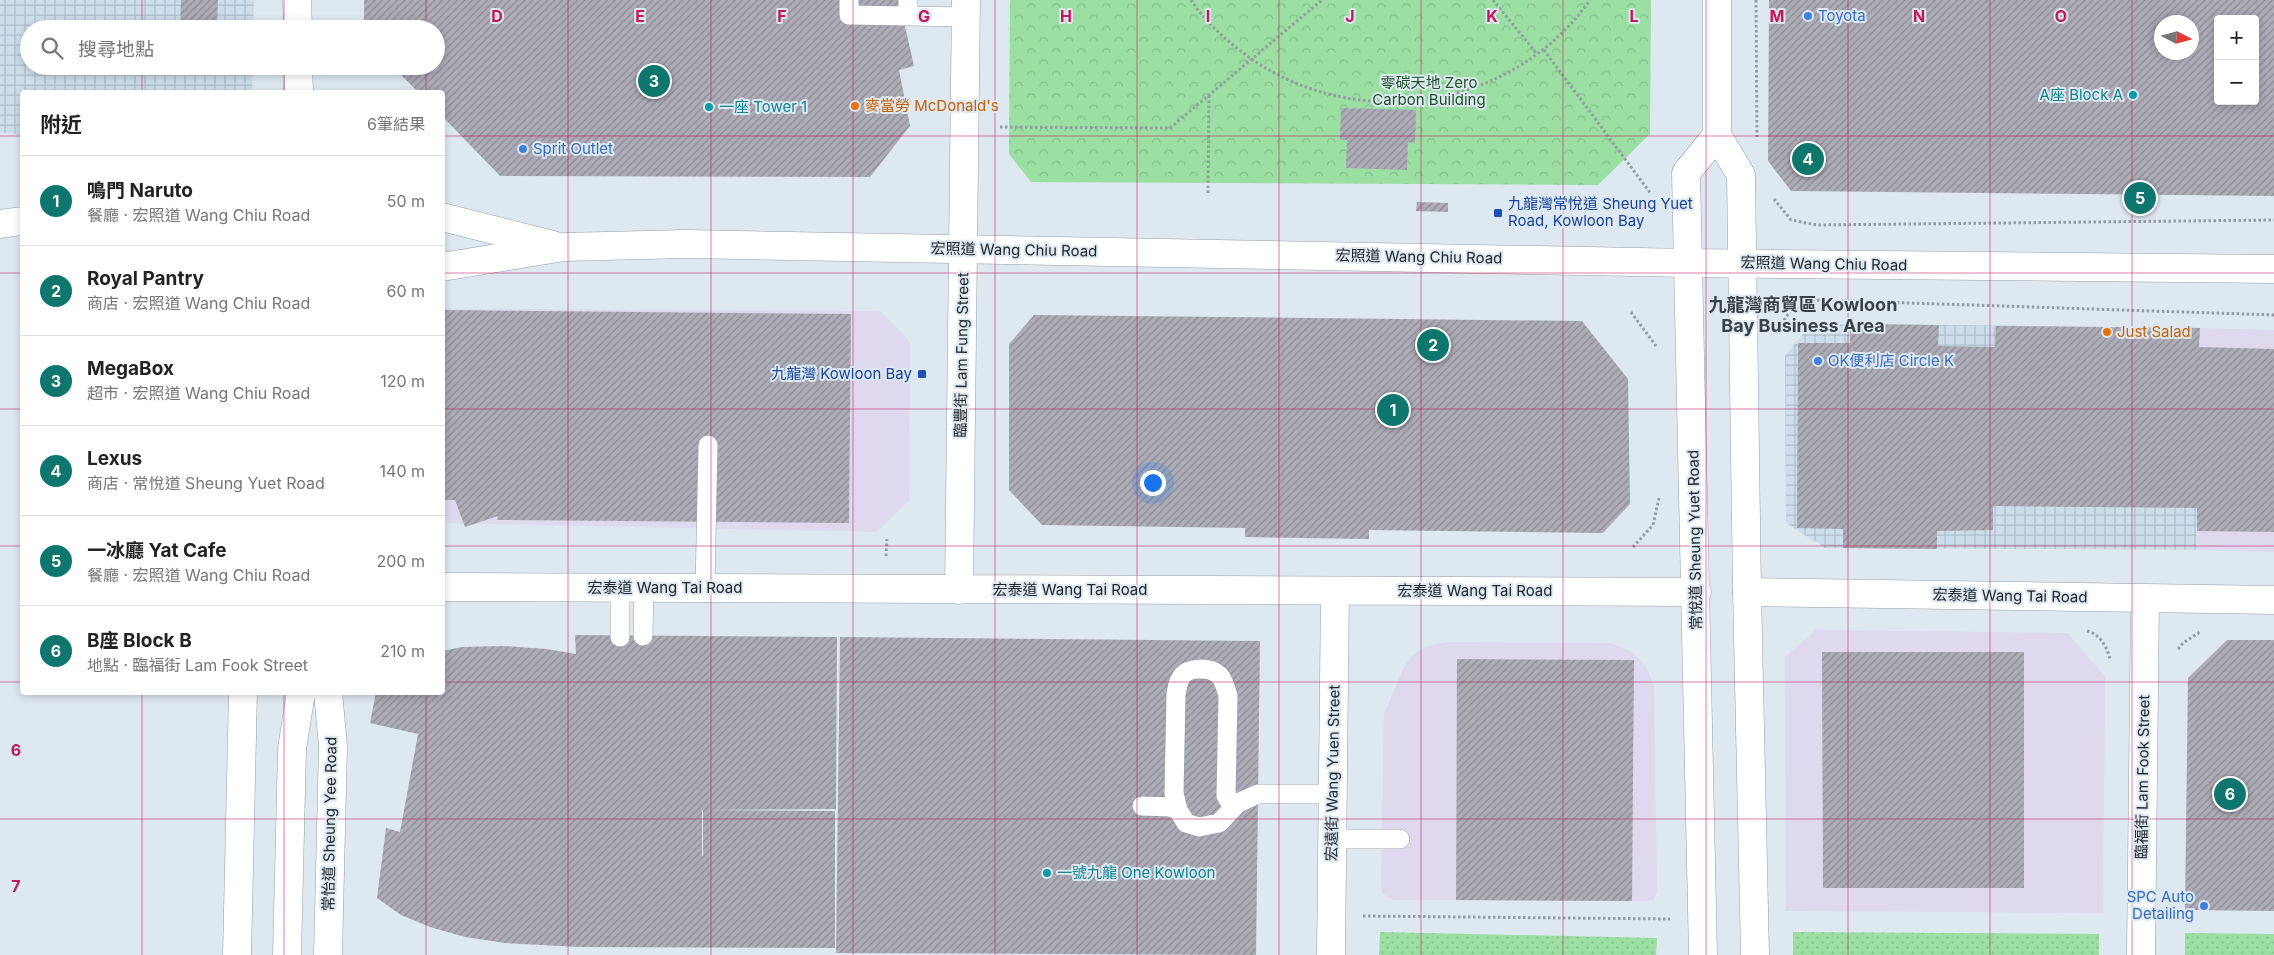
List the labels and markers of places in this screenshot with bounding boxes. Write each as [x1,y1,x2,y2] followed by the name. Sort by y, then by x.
[1818,6,1866,25] place label: Toyota
[1802,10,1814,22] marker: Toyota
[638,62,670,100] pin: 3
[2040,85,2123,104] place label: A座 Block A
[2127,89,2139,101] marker: A座 Block A
[865,96,999,115] place label: 麥當勞 McDonald's
[719,97,807,116] place label: 一座 Tower 1
[849,100,861,112] marker: 麥當勞 McDonald's
[703,101,715,113] marker: 一座 Tower 1
[533,139,613,158] place label: Sprit Outlet
[1792,140,1824,178] pin: 4
[517,143,529,155] marker: Sprit Outlet
[2124,179,2156,217] pin: 5
[1508,194,1693,230] place label: 九龍灣常悅道 Sheung Yuet Road, Kowloon Bay
[1492,207,1504,219] marker: 九龍灣常悅道 Sheung Yuet Road, Kowloon Bay
[2117,322,2191,341] place label: Just Salad
[1417,326,1449,364] pin: 2
[2101,326,2113,338] marker: Just Salad
[1828,351,1954,370] place label: OK便利店 Circle K
[1812,355,1824,367] marker: OK便利店 Circle K
[771,364,913,383] place label: 九龍灣 Kowloon Bay
[916,368,928,380] marker: 九龍灣 Kowloon Bay
[1377,391,1409,429] pin: 1
[2214,775,2246,813] pin: 6
[1057,863,1215,882] place label: 一號九龍 One Kowloon
[1041,867,1053,879] marker: 一號九龍 One Kowloon
[2127,887,2194,923] place label: SPC Auto Detailing
[2198,900,2210,912] marker: SPC Auto Detailing

